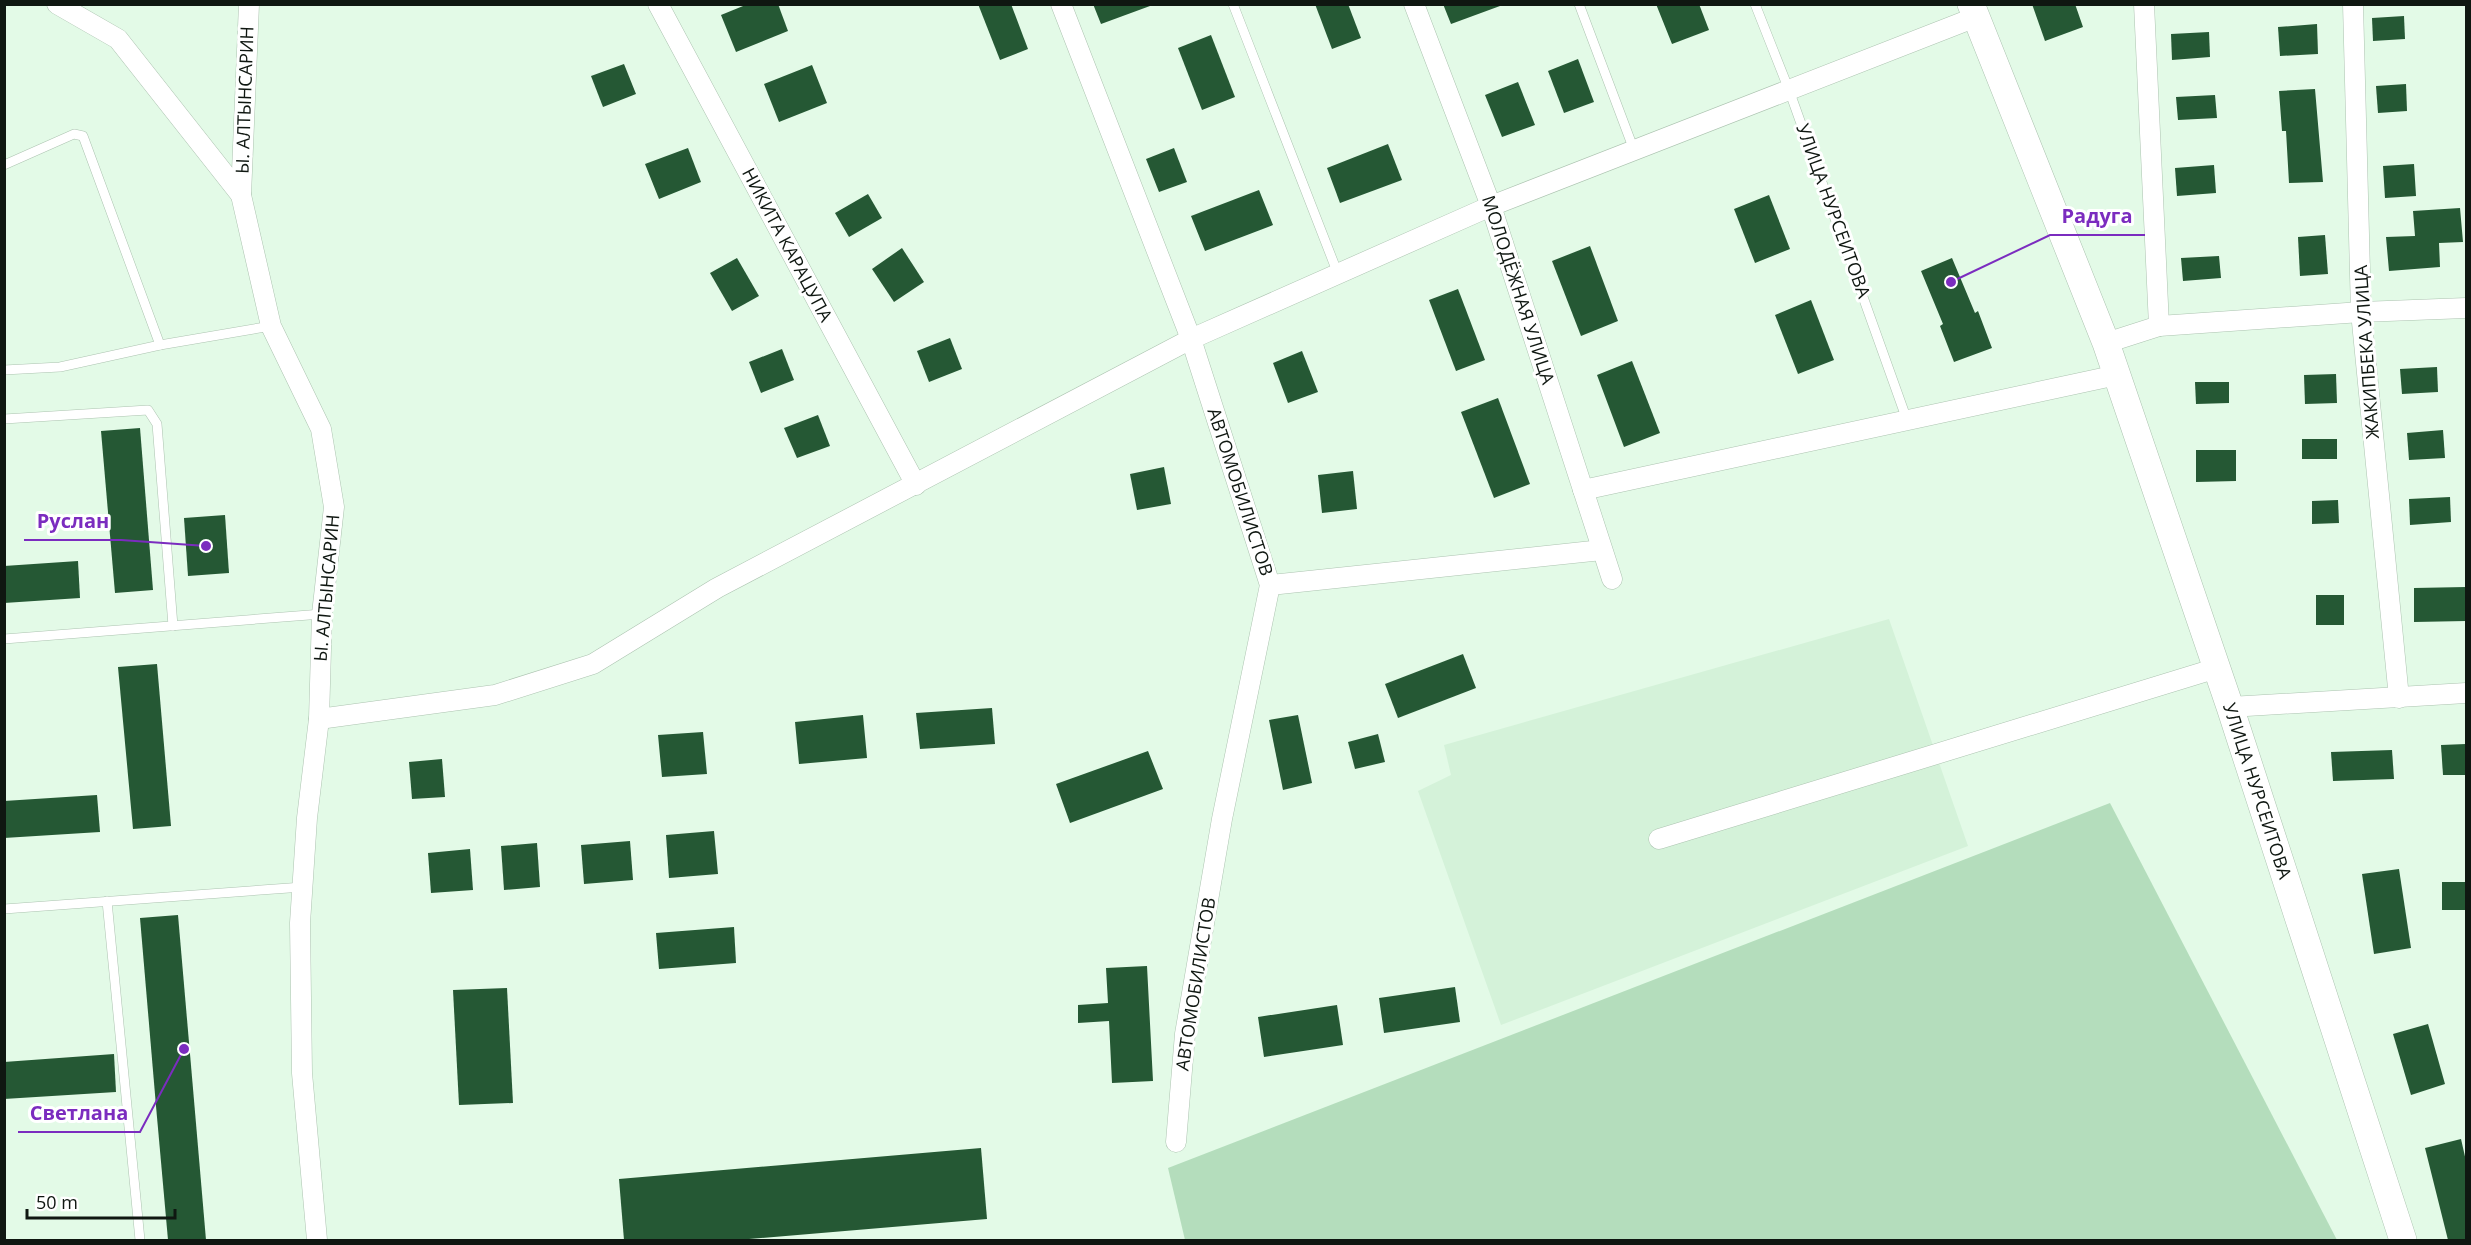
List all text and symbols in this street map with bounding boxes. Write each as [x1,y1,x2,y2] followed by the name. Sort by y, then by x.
[229,26,259,174] street label: Ы. АЛТЫНСАРИН
[1791,120,1877,302] street label: УЛИЦА НУРСЕИТОВА
[737,163,839,326] street label: НИКИТА КАРАЦУПА
[1477,192,1561,388] street label: МОЛОДЁЖНАЯ УЛИЦА
[2050,197,2145,235] callout: Радуга
[2062,202,2132,229] text: Радуга
[2348,264,2384,440] street label: ЖАКИПБЕКА УЛИЦА
[1202,405,1279,579] street label: АВТОМОБИЛИСТОВ
[24,502,121,540] callout: Руслан
[37,507,109,534] text: Руслан
[308,513,344,663] street label: Ы. АЛТЫНСАРИН
[2218,700,2298,882] street label: УЛИЦА НУРСЕИТОВА
[1169,896,1221,1072] street label: АВТОМОБИЛИСТОВ
[18,1094,140,1132] callout: Светлана
[30,1099,128,1126] text: Светлана
[27,1182,176,1220] scale bar
[36,1190,78,1214] text: 50 m

